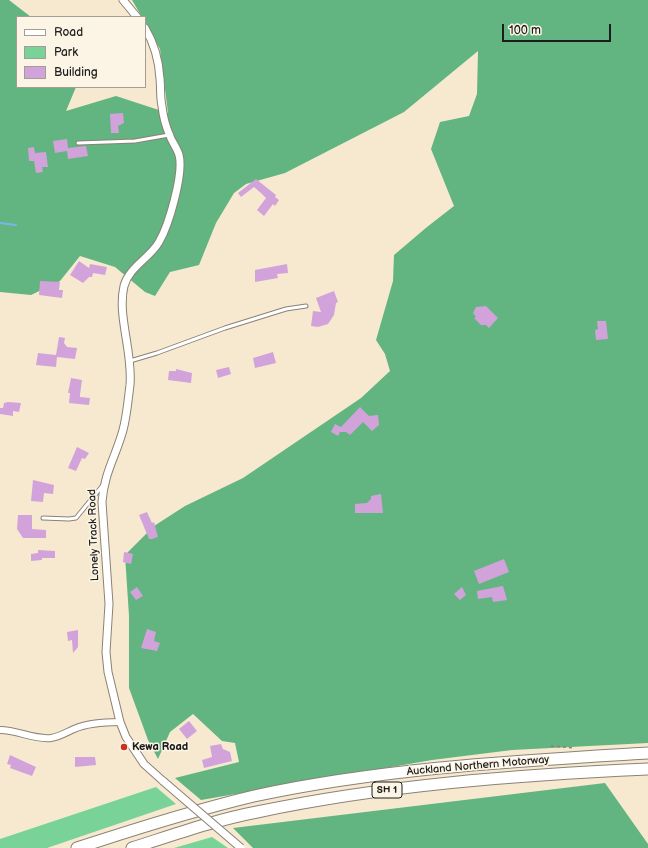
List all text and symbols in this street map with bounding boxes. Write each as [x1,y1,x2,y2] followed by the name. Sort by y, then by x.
[16,16,146,88] legend
[504,16,613,42] scale bar
[509,23,541,38] text: 100 m
[54,25,83,40] text: Road
[54,45,78,60] text: Park
[54,65,98,80] text: Building
[86,489,102,581] street label: Lonely Track Road
[132,740,188,754] place label: Kewa Road
[119,742,129,752] marker: Kewa Road
[406,753,550,779] street label: Auckland Northern Motorway
[372,782,402,798] road number: SH 1

